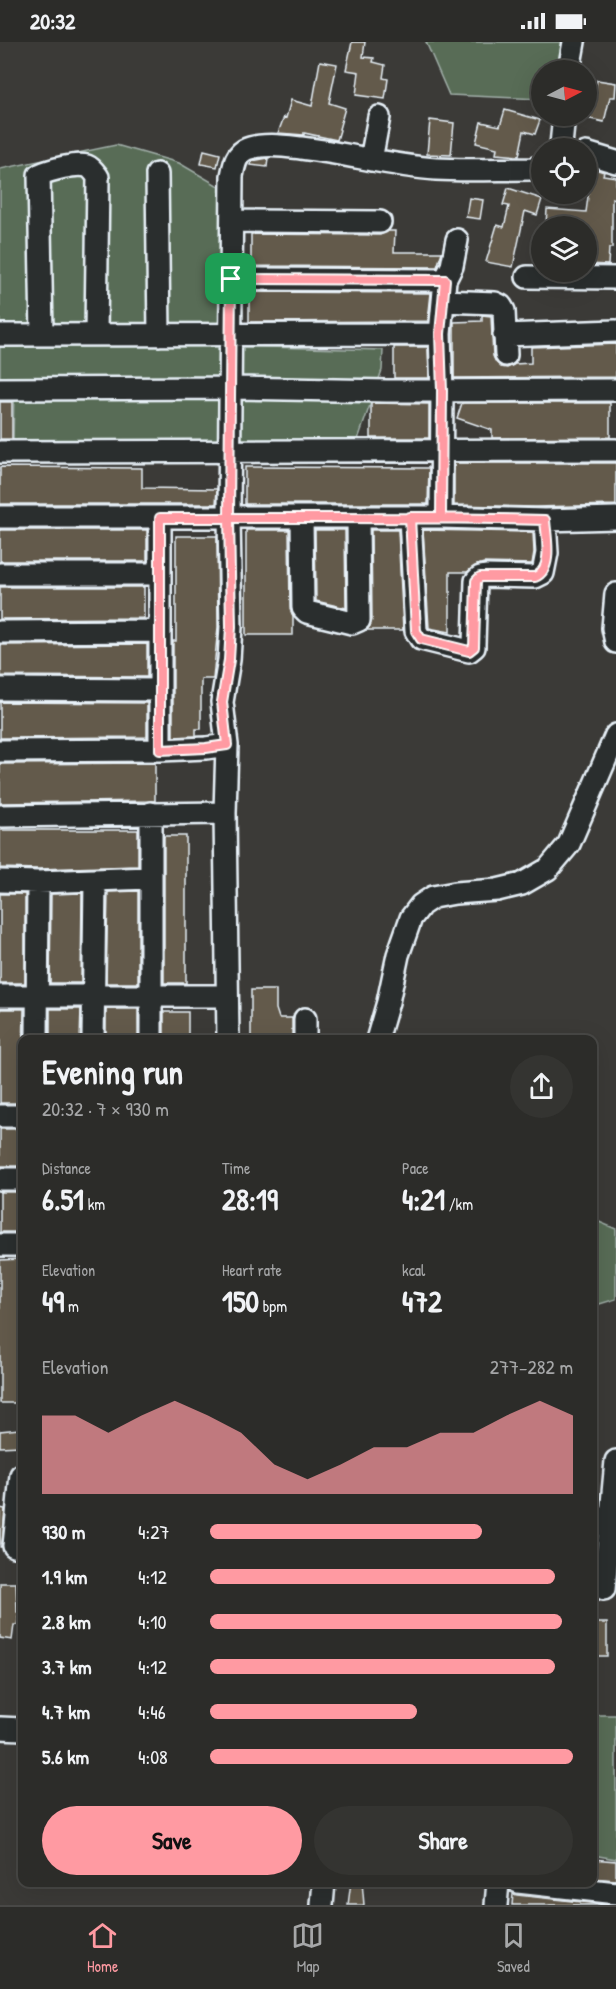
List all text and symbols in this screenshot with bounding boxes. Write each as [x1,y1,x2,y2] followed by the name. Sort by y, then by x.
[30,6,75,36] text: 20:32
[531,60,597,126] north arrow
[531,60,597,282] map controls
[531,138,597,204] button: locate
[531,216,597,282] button: layers
[205,253,256,304] pin
[214,262,247,295] icon: arrive
[42,1050,183,1094] text: Evening run
[510,1055,573,1118] button: share
[42,1095,169,1122] text: 20:32 · 7 × 930 m
[42,1157,91,1179] text: Distance
[222,1157,250,1179] text: Time
[402,1157,429,1179] text: Pace
[42,1179,84,1219] text: 6.51
[222,1179,278,1219] text: 28:19
[402,1179,445,1219] text: 4:21
[84,1193,105,1215] text: km
[445,1193,473,1215] text: /km
[42,1259,95,1281] text: Elevation
[222,1259,282,1281] text: Heart rate
[402,1259,425,1281] text: kcal
[42,1281,64,1321] text: 49
[222,1281,259,1321] text: 150
[402,1281,442,1321] text: 472
[64,1295,79,1317] text: m
[259,1295,287,1317] text: bpm
[42,1353,108,1380] text: Elevation
[490,1353,573,1380] text: 277–282 m
[42,1518,85,1545] text: 930 m
[138,1518,169,1545] text: 4:27
[42,1563,87,1590] text: 1.9 km
[138,1563,167,1590] text: 4:12
[42,1608,91,1635] text: 2.8 km
[138,1608,166,1635] text: 4:10
[42,1653,92,1680] text: 3.7 km
[138,1653,167,1680] text: 4:12
[42,1698,90,1725] text: 4.7 km
[138,1698,166,1725] text: 4:46
[42,1743,89,1770] text: 5.6 km
[138,1743,168,1770] text: 4:08
[42,1806,302,1875] button: Save
[314,1806,573,1875] button: Share
[86,1919,119,1977] tab: Home
[291,1919,324,1977] tab: Map
[497,1919,530,1977] tab: Saved

